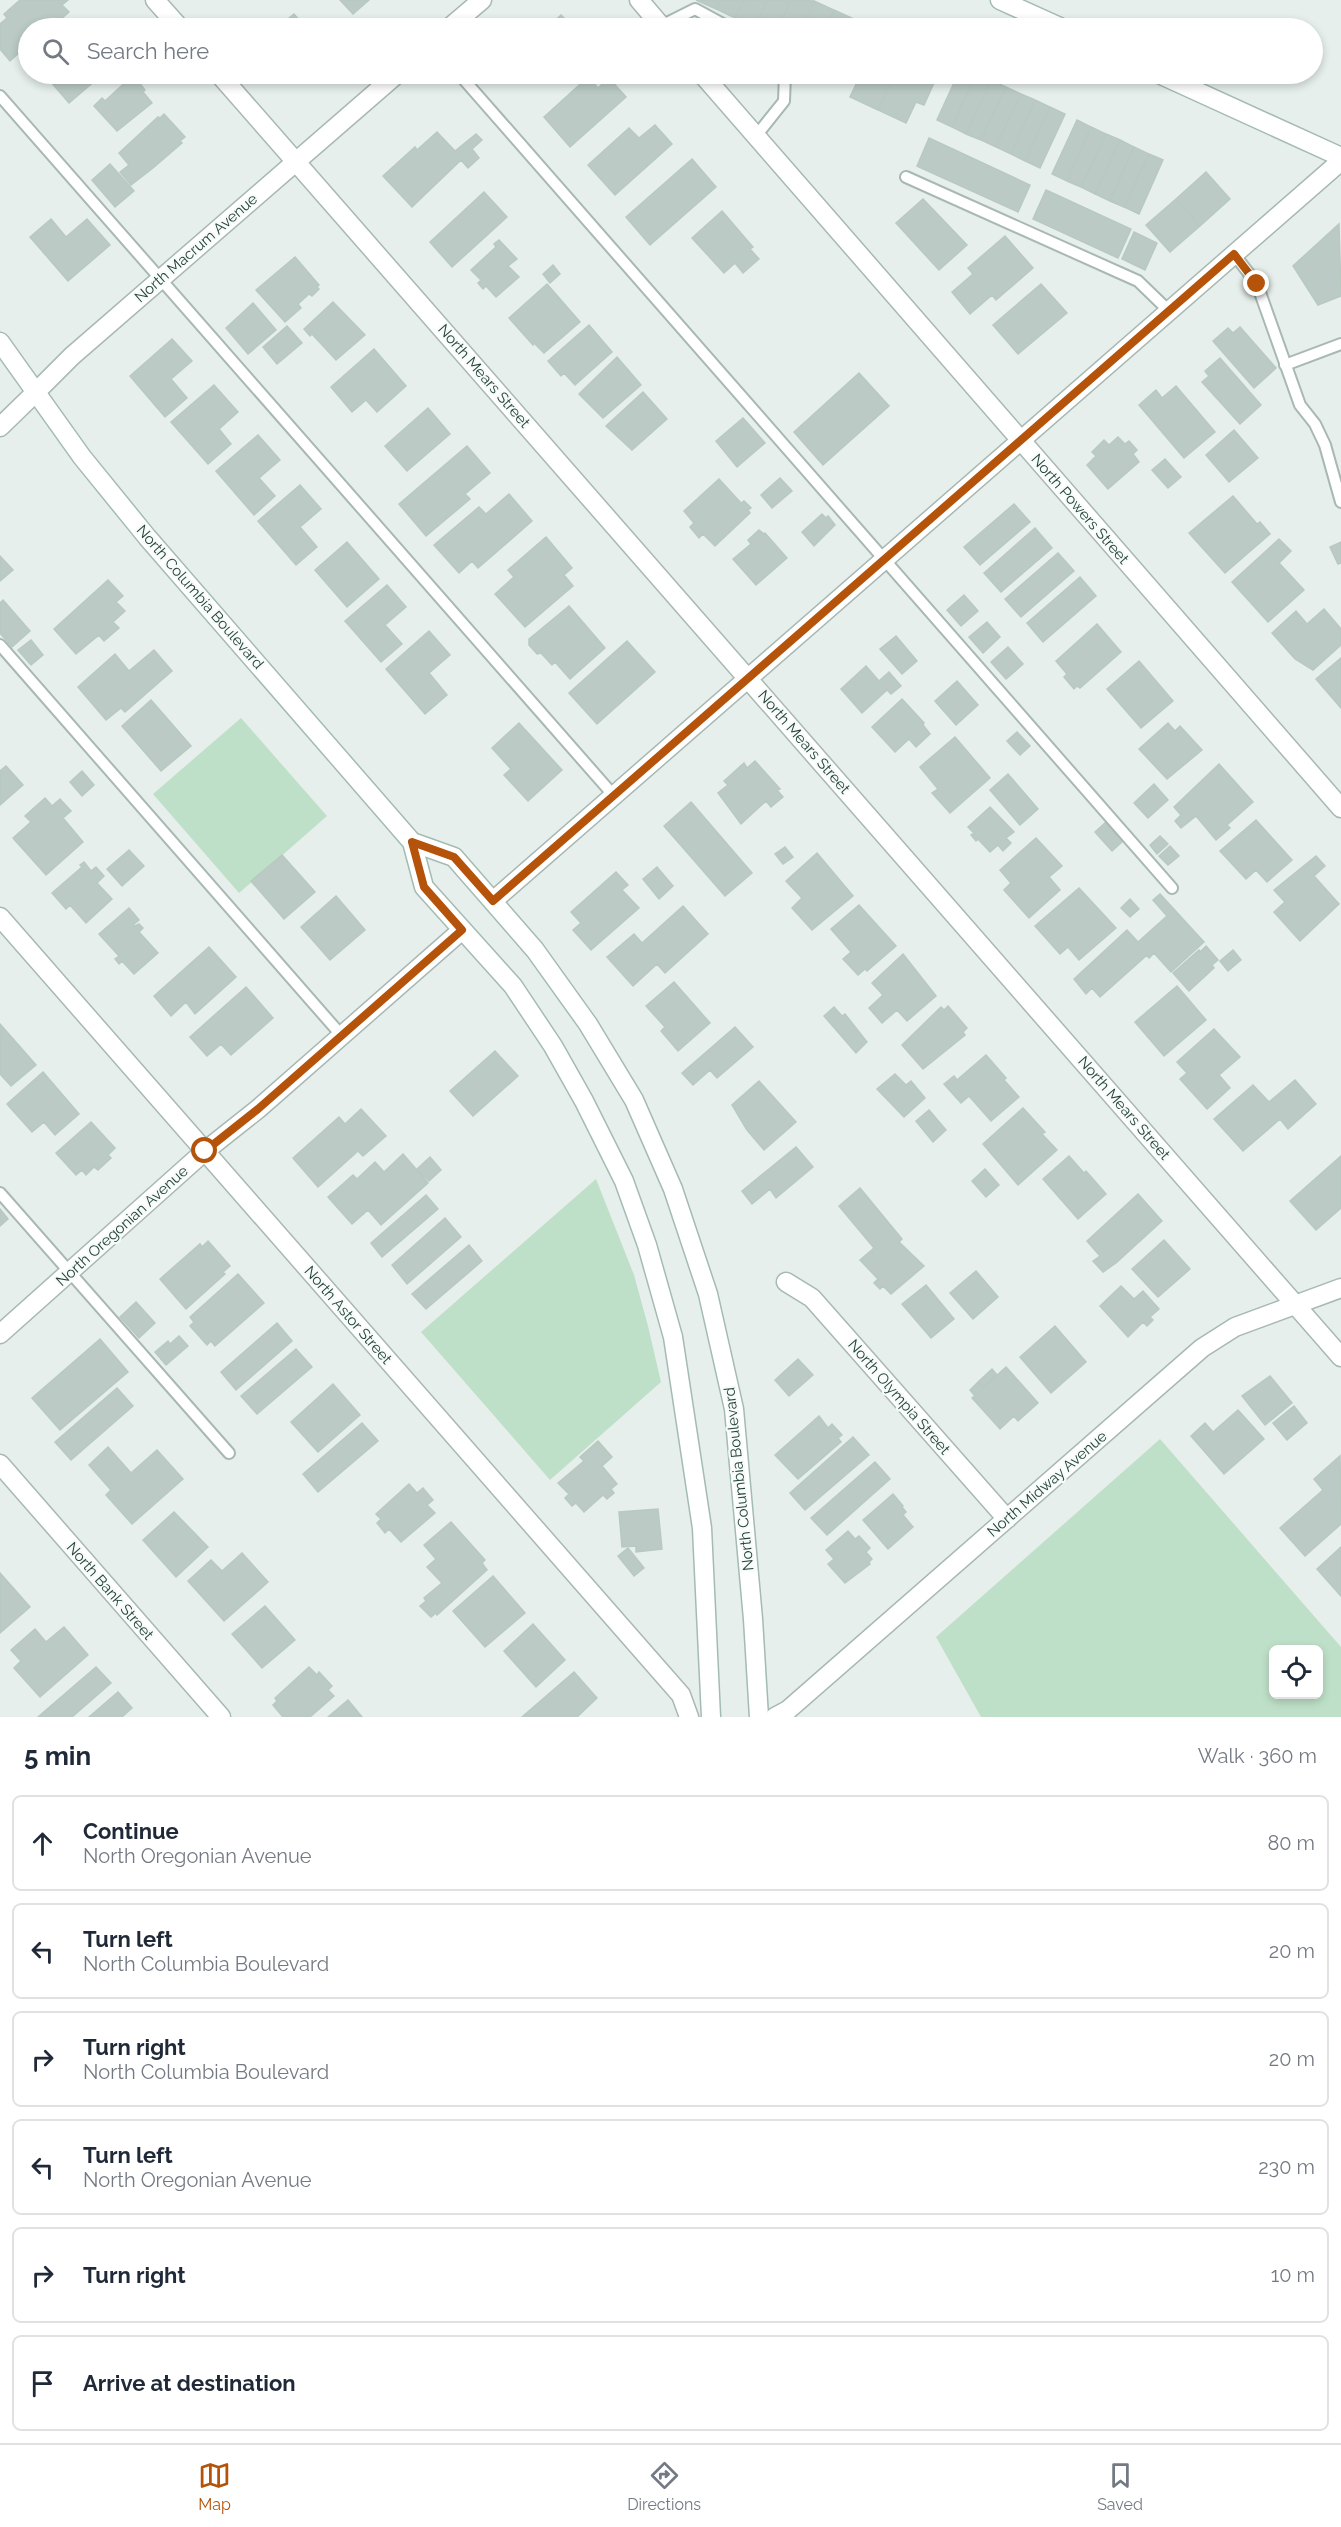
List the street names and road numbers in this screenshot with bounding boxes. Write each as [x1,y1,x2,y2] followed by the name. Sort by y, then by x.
[131,190,261,306] street label: North Macrum Avenue
[434,321,534,431] street label: North Mears Street
[1027,450,1133,568] street label: North Powers Street
[133,521,267,673] street label: North Columbia Boulevard
[754,687,854,797] street label: North Mears Street
[1074,1053,1174,1163] street label: North Mears Street
[52,1162,192,1290] street label: North Oregonian Avenue
[300,1262,396,1368] street label: North Astor Street
[844,1336,954,1458] street label: North Olympia Street
[720,1386,758,1572] street label: North Columbia Boulevard
[983,1427,1111,1541] street label: North Midway Avenue
[63,1538,157,1644] street label: North Bank Street

